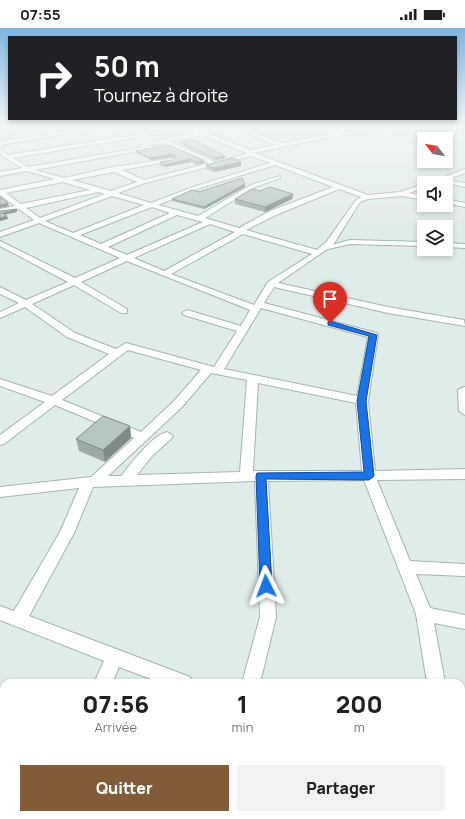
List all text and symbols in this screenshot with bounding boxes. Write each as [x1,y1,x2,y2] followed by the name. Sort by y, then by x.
[20,4,61,25] text: 07:55
[94,47,160,85] text: 50 m
[28,52,80,104] icon: right
[94,83,228,107] text: Tournez à droite
[417,132,453,168] north arrow
[417,132,453,256] map controls
[417,176,453,212] button: sound
[417,220,453,256] button: layers
[313,282,347,323] pin
[319,288,341,310] icon: arrive
[245,565,287,607] position arrow
[82,687,149,720] text: 07:56
[237,687,248,720] text: 1
[336,687,383,720] text: 200
[95,718,137,736] text: Arrivée
[232,718,253,736] text: min
[354,718,365,736] text: m
[20,765,229,811] button: Quitter
[237,765,445,811] button: Partager

